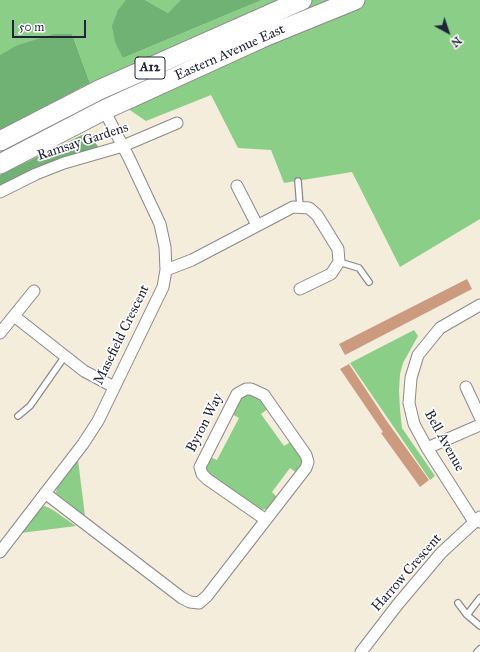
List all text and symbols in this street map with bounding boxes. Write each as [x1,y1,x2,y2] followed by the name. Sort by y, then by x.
[14,12,88,38] scale bar
[428,12,468,52] north arrow
[19,20,44,34] text: 50 m
[172,21,288,85] street label: Eastern Avenue East
[448,34,464,50] text: N
[135,57,165,79] road number: A12
[35,119,131,165] street label: Ramsay Gardens
[91,282,153,388] street label: Masefield Crescent
[183,391,227,455] street label: Byron Way
[420,407,468,475] street label: Bell Avenue
[369,531,445,615] street label: Harrow Crescent

